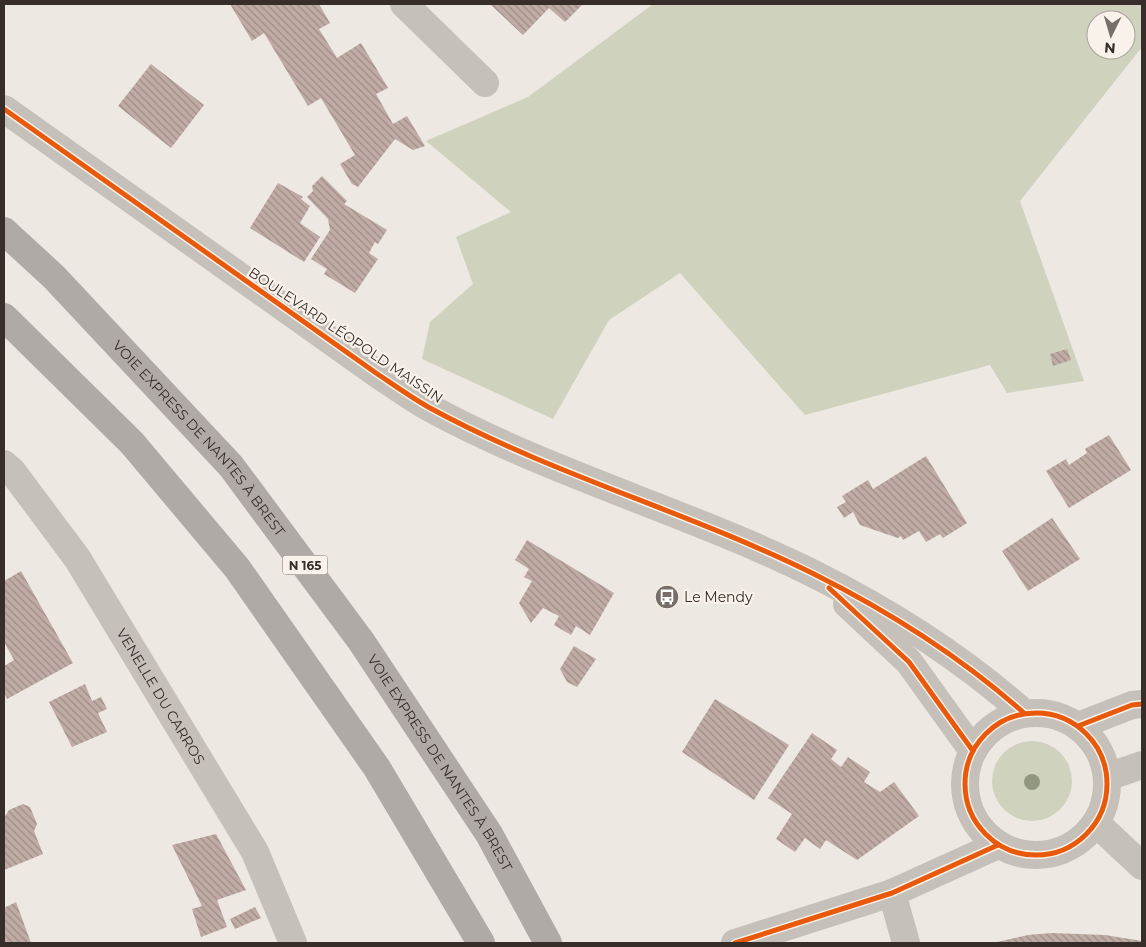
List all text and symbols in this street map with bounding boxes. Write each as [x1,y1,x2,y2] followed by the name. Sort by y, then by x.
[1086,10,1136,60] north arrow
[1103,38,1116,57] text: N
[245,263,447,407] street label: BOULEVARD LÉOPOLD MAISSIN
[109,336,289,540] street label: VOIE EXPRESS DE NANTES À BREST
[282,556,328,574] road number: N 165
[654,584,680,610] bus stop icon: Le Mendy
[684,588,753,606] place label: Le Mendy
[113,625,209,768] street label: VENELLE DU CARROS
[363,651,516,874] street label: VOIE EXPRESS DE NANTES À BREST

